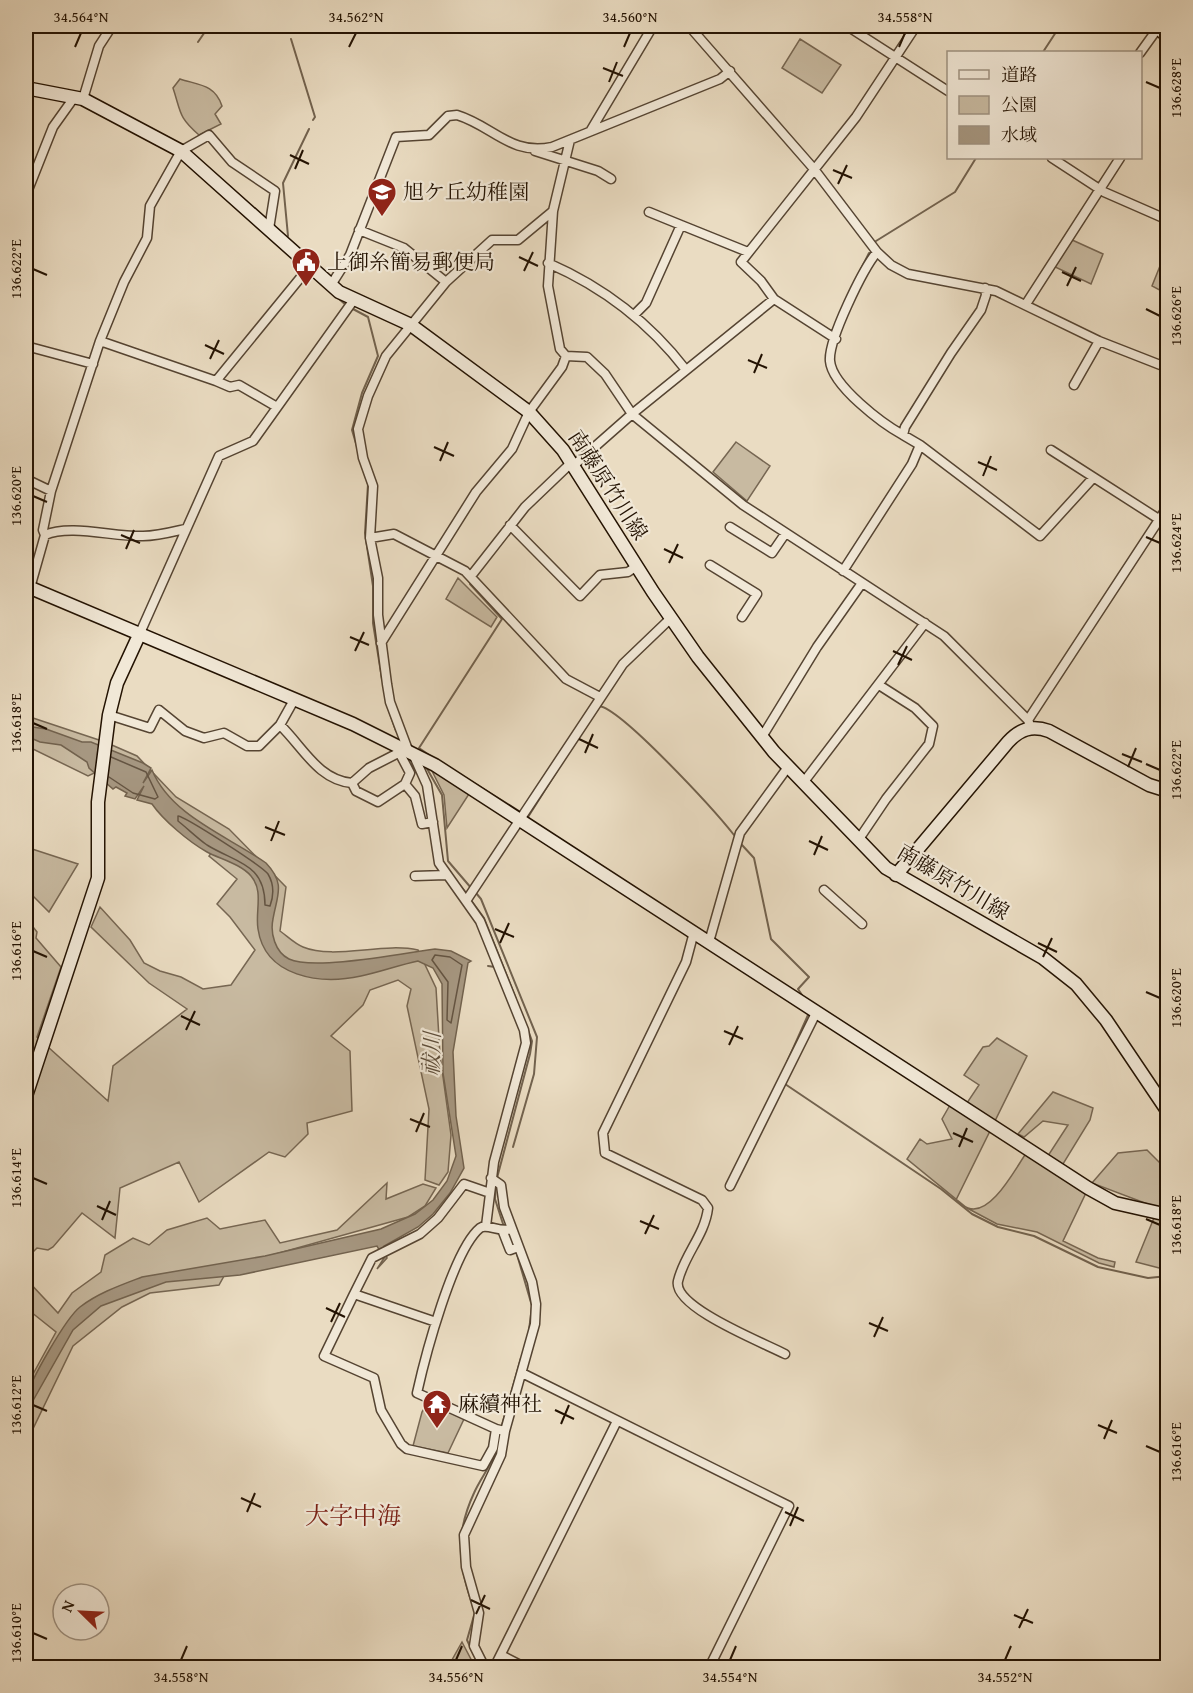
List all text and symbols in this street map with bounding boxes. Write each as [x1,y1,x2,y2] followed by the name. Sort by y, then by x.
[54,6,109,27] text: 34.564°N
[329,6,384,27] text: 34.562°N
[603,6,658,27] text: 34.560°N
[878,6,933,27] text: 34.558°N
[947,51,1142,159] legend
[1165,58,1186,118] text: 136.628°E
[1001,61,1037,88] text: 道路
[1001,91,1037,118] text: 公園
[1001,121,1037,148] text: 水域
[366,176,398,218] school or university icon: 旭ケ丘幼稚園
[403,176,529,207] place label: 旭ケ丘幼稚園
[5,239,26,299] text: 136.622°E
[290,246,322,288] public building icon: 上御糸簡易郵便局
[327,246,495,277] place label: 上御糸簡易郵便局
[1165,286,1186,346] text: 136.626°E
[561,423,656,546] street label: 南藤原竹川線
[5,466,26,526] text: 136.620°E
[1165,513,1186,573] text: 136.624°E
[5,693,26,753] text: 136.618°E
[1165,740,1186,800] text: 136.622°E
[891,836,1015,927] street label: 南藤原竹川線
[5,921,26,981] text: 136.616°E
[1165,968,1186,1028] text: 136.620°E
[414,1029,448,1077] water label: 祓川
[5,1148,26,1208] text: 136.614°E
[1165,1195,1186,1255] text: 136.618°E
[5,1375,26,1435] text: 136.612°E
[421,1388,453,1430] temple icon: 麻續神社
[458,1388,542,1419] place label: 麻續神社
[1165,1422,1186,1482] text: 136.616°E
[305,1498,401,1533] district label: 大字中海
[51,1582,111,1642] north arrow
[54,1596,81,1616] text: N
[5,1603,26,1663] text: 136.610°E
[154,1666,209,1687] text: 34.558°N
[429,1666,484,1687] text: 34.556°N
[703,1666,758,1687] text: 34.554°N
[978,1666,1033,1687] text: 34.552°N

